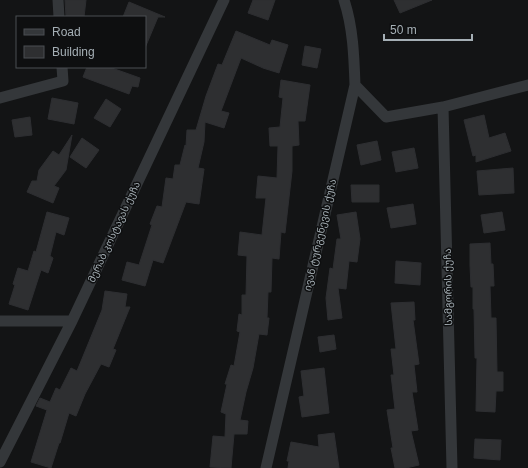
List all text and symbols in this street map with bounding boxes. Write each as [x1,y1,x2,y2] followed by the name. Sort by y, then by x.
[16,16,146,68] legend
[384,16,472,42] scale bar
[390,23,417,37] text: 50 m
[52,25,81,39] text: Road
[52,45,95,59] text: Building
[302,178,339,292] street label: ივან ტურგენევის ქუჩა
[86,180,143,285] street label: მერაბ კოსტავას ქუჩა
[442,248,455,326] street label: სამგორის ქუჩა

